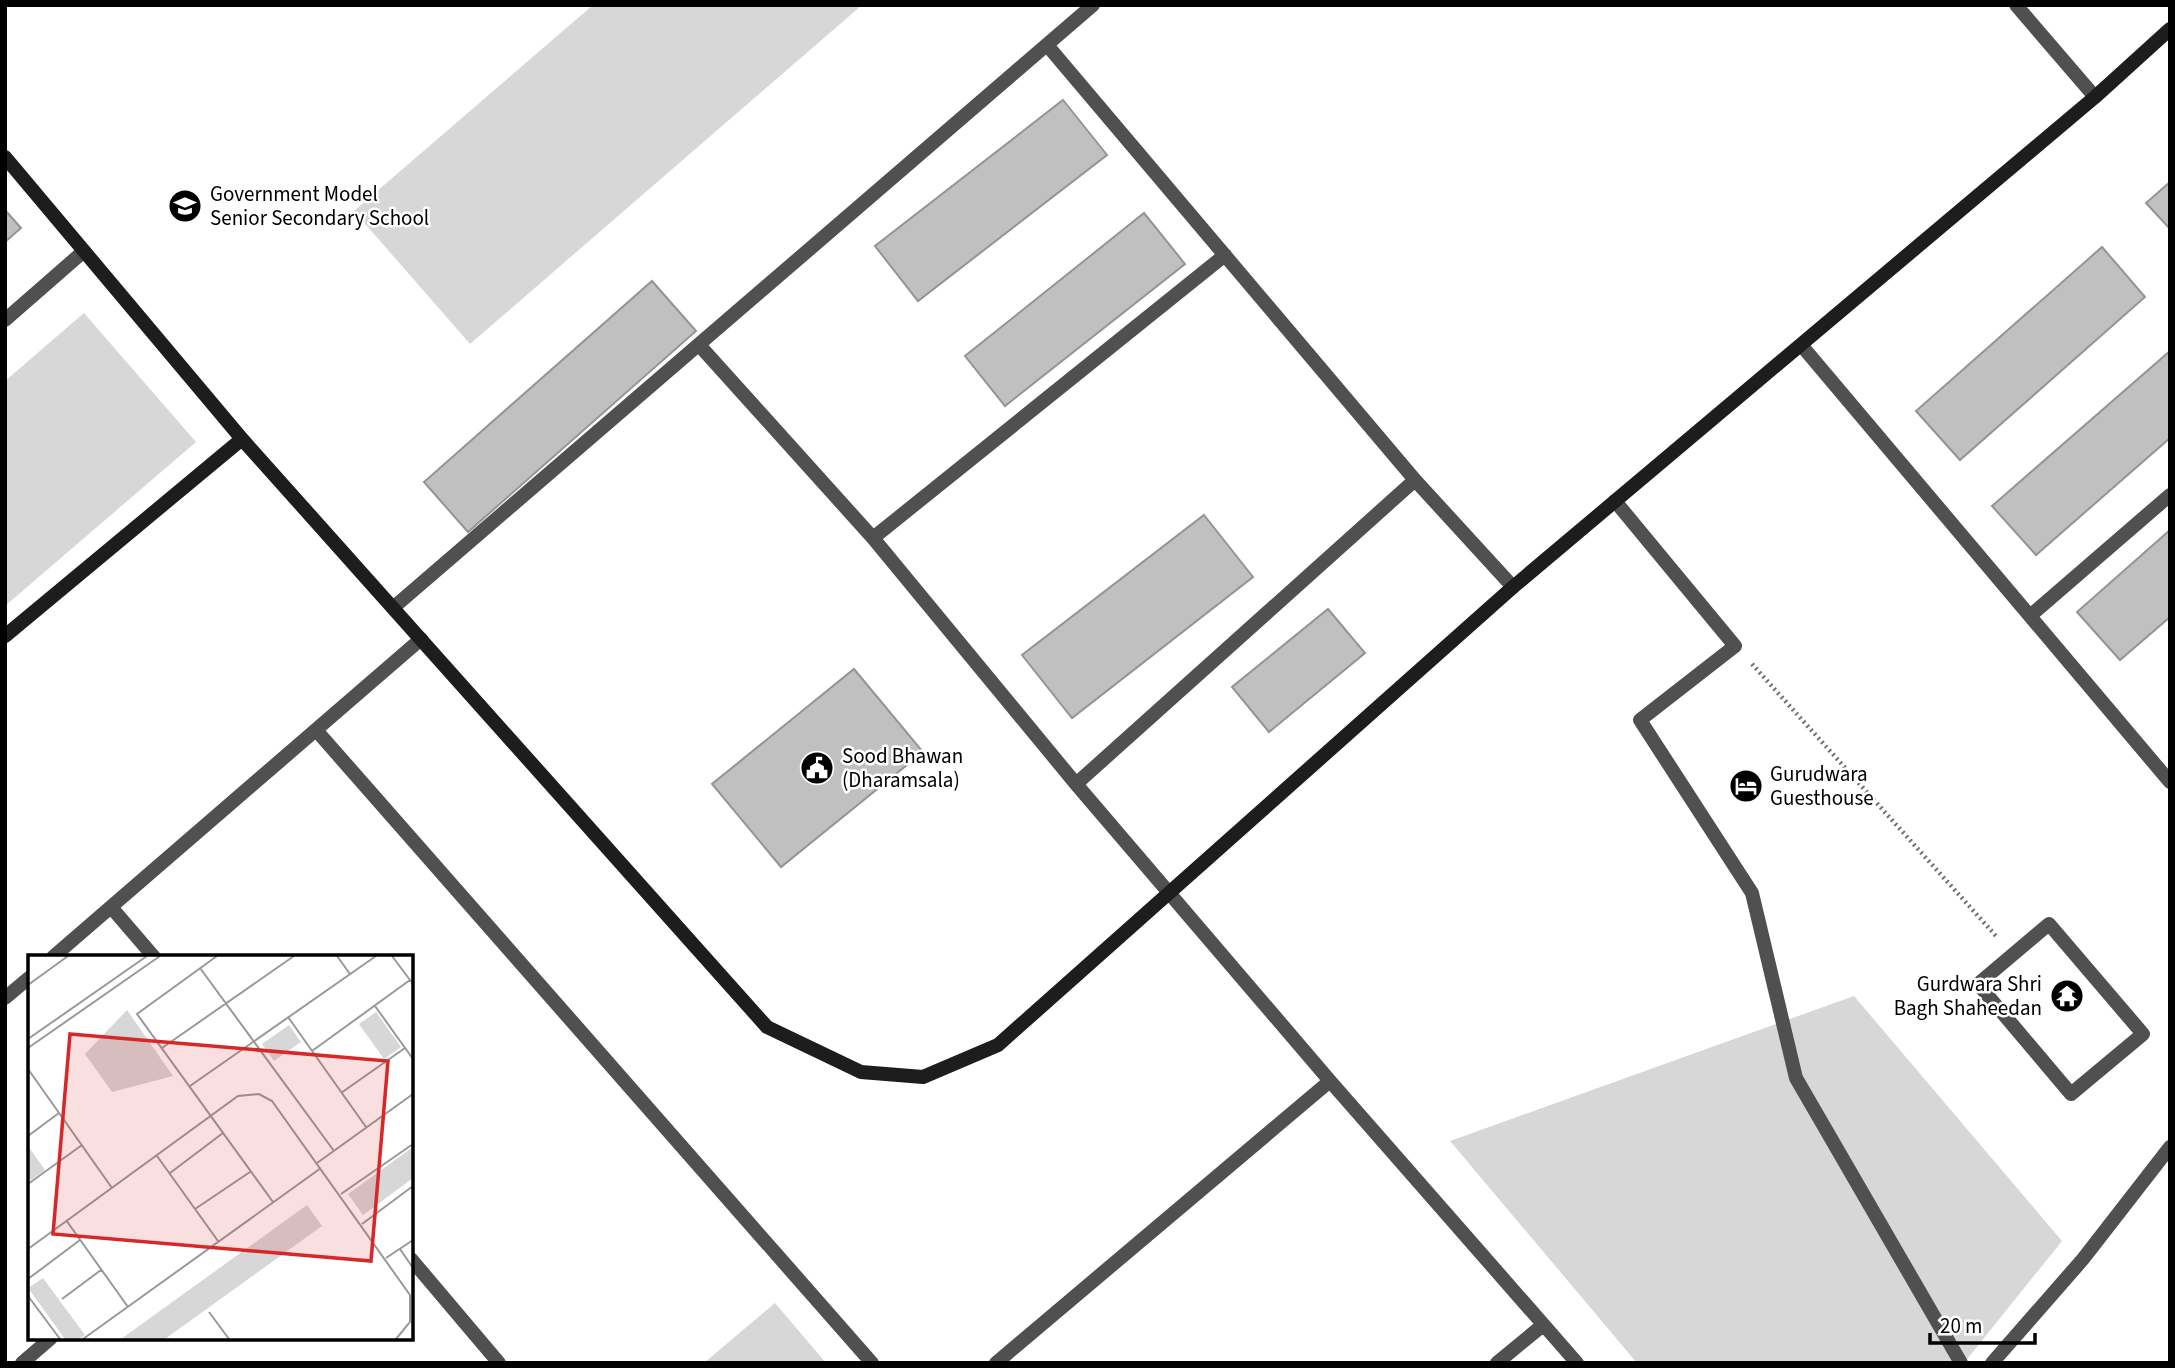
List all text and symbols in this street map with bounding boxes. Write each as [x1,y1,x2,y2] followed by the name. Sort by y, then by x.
[210,179,429,233] place label: Government Model Senior Secondary School
[166,187,204,225] school or university icon: Government Model Senior Secondary School
[842,741,963,795] place label: Sood Bhawan (Dharamsala)
[798,749,836,787] public building icon: Sood Bhawan (Dharamsala)
[1770,759,1874,813] place label: Gurudwara Guesthouse
[1727,767,1765,805] hotel icon: Gurudwara Guesthouse
[28,955,413,1340] inset map
[1894,969,2042,1023] place label: Gurdwara Shri Bagh Shaheedan
[2048,977,2086,1015] temple icon: Gurdwara Shri Bagh Shaheedan
[1930,1302,2035,1346] scale bar
[1940,1311,1982,1341] text: 20 m

